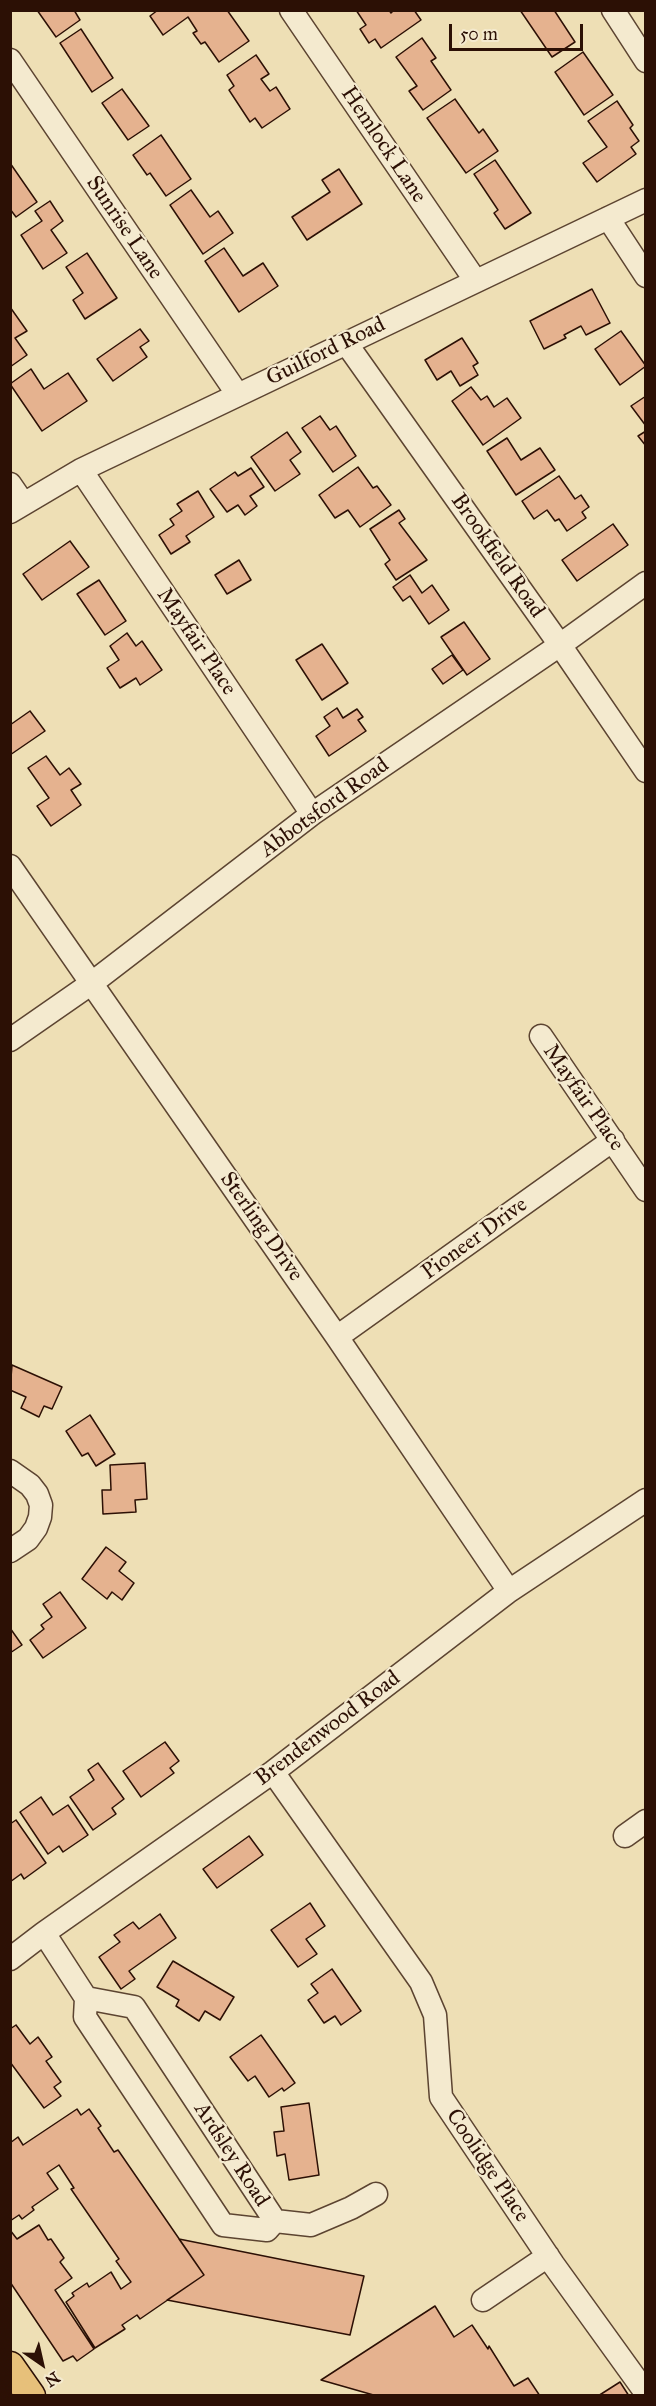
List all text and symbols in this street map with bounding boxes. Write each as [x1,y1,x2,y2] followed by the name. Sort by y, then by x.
[452,12,586,50] scale bar
[460,23,498,45] text: 50 m
[334,82,432,208] street label: Hemlock Lane
[80,171,168,285] street label: Sunrise Lane
[262,312,390,392] street label: Guilford Road
[444,489,550,623] street label: Brookfield Road
[150,583,242,701] street label: Mayfair Place
[256,753,394,863] street label: Abbotsford Road
[537,1040,629,1156] street label: Mayfair Place
[214,1167,308,1287] street label: Sterling Drive
[417,1192,533,1286] street label: Pioneer Drive
[250,1666,406,1792] street label: Brendenwood Road
[188,2098,274,2212] street label: Ardsley Road
[439,2104,535,2228] street label: Coolidge Place
[12,2334,72,2394] north arrow
[41,2368,63,2391] text: N

